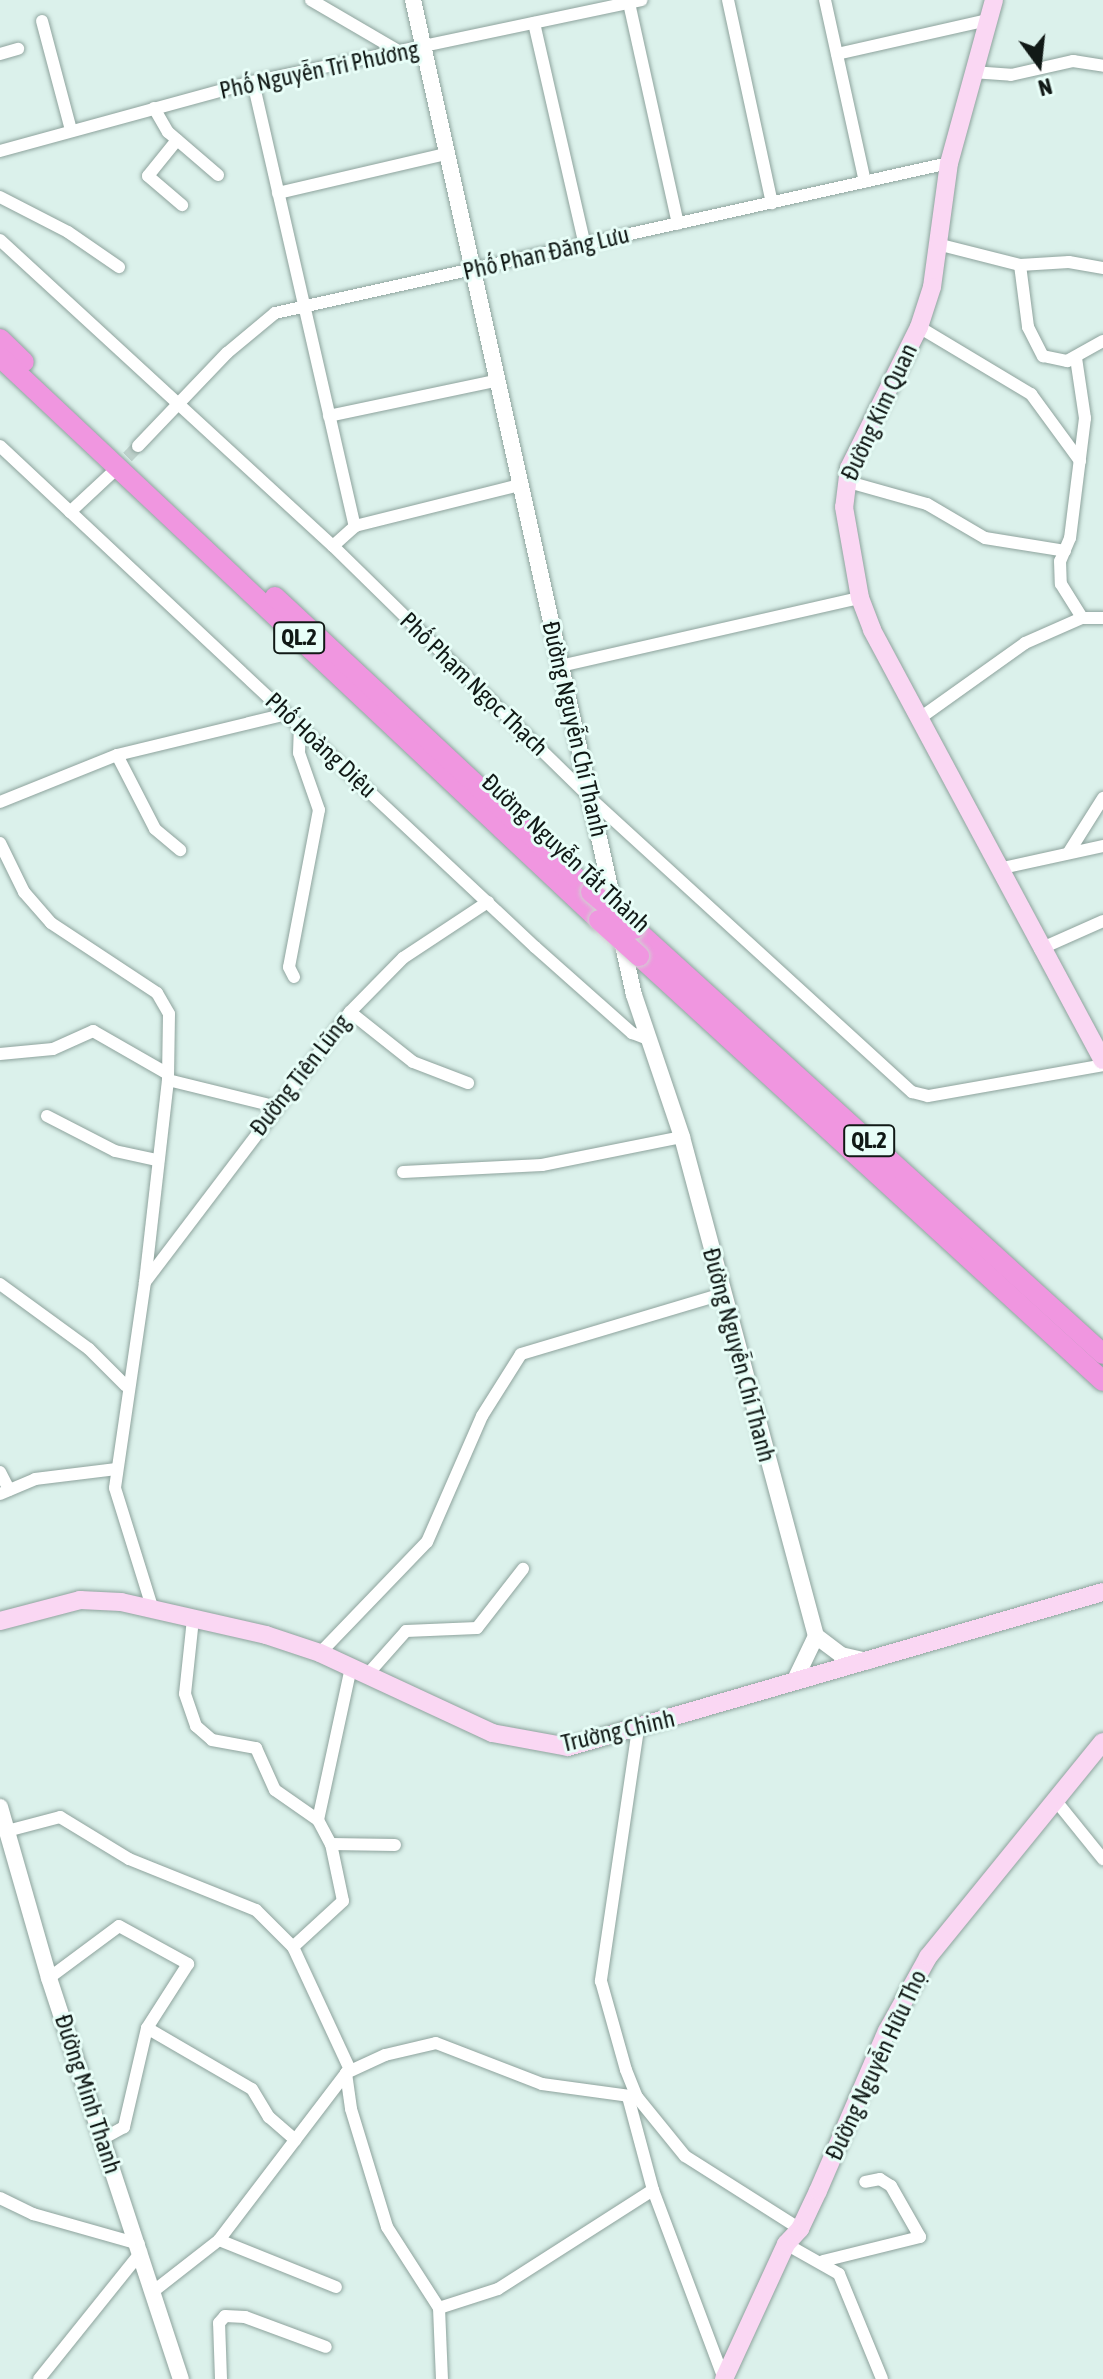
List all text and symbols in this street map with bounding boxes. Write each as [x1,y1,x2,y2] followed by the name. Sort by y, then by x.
[999,24,1079,104] north arrow
[217,35,421,105] street label: Phố Nguyễn Tri Phương
[1036,73,1055,101] text: N
[460,220,632,286] street label: Phố Phan Đăng Lưu
[835,339,923,485] street label: Đường Kim Quan
[394,606,554,762] street label: Phố Phạm Ngọc Thạch
[536,618,614,840] street label: Đường Nguyễn Chí Thanh
[273,620,325,656] road number: QL.2
[260,686,382,804] street label: Phố Hoàng Diệu
[476,768,656,938] street label: Đường Nguyễn Tất Thành
[244,1009,356,1141] street label: Đường Tiên Lũng
[843,1123,895,1159] road number: QL.2
[697,1245,781,1465] street label: Đường Nguyễn Chí Thanh
[558,1704,678,1758] street label: Trường Chinh
[819,1965,933,2165] street label: Đường Nguyễn Hữu Thọ
[49,2011,127,2177] street label: Đường Minh Thanh

